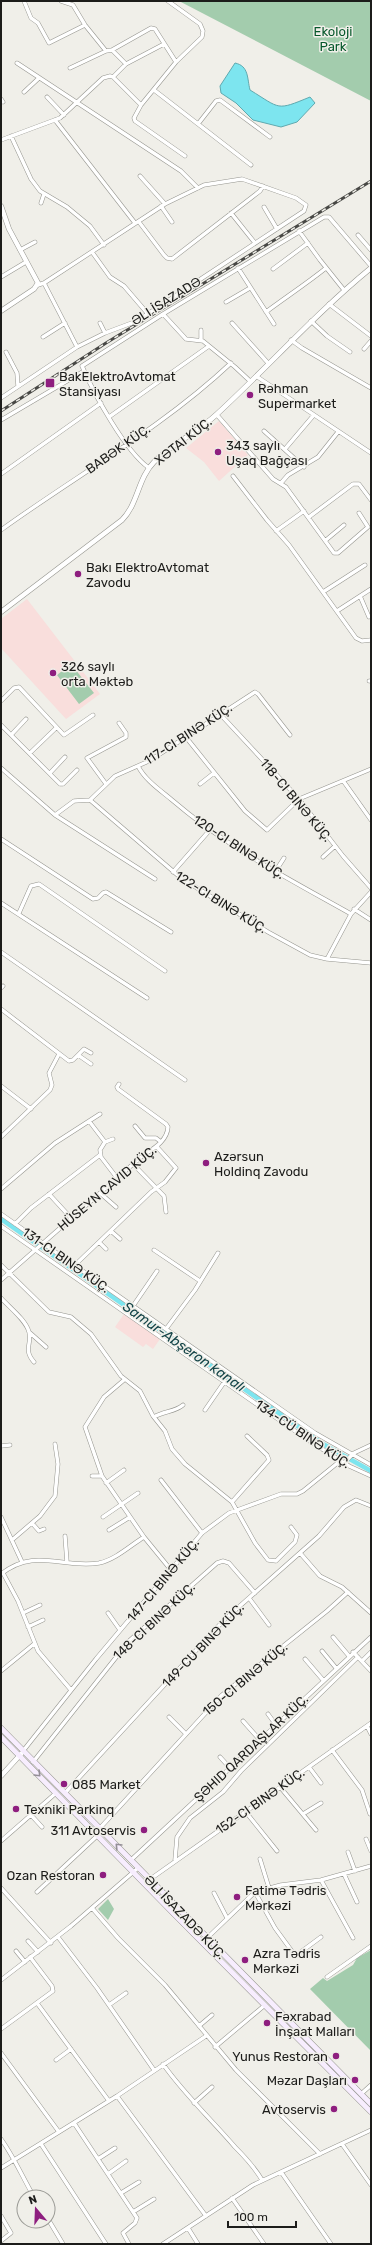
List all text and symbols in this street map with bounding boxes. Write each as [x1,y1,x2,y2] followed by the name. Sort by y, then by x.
[314,24,352,54] park label: Ekoloji Park
[128,274,204,328] street label: ƏLI İSAZADƏ
[59,369,176,399] place label: BakElektroAvtomat Stansiyası
[44,377,56,389] marker: BakElektroAvtomat Stansiyası
[258,381,336,411] place label: Rəhman Supermarket
[245,390,255,400] marker: Rəhman Supermarket
[151,414,215,468] street label: XƏTAI KÜÇ.
[83,421,153,477] street label: BABƏK KÜÇ.
[226,438,308,469] place label: 343 saylı Uşaq Bağçası
[213,447,223,457] marker: 343 saylı Uşaq Bağçası
[86,560,209,590] place label: Bakı ElektroAvtomat Zavodu
[73,569,83,579] marker: Bakı ElektroAvtomat Zavodu
[61,659,133,689] place label: 326 saylı orta Məktəb
[48,668,58,678] marker: 326 saylı orta Məktəb
[141,700,235,768] street label: 117-CI BINƏ KÜÇ.
[257,755,335,845] street label: 118-CI BINƏ KÜÇ.
[190,812,288,882] street label: 120-CI BINƏ KÜÇ.
[172,868,270,936] street label: 122-CI BINƏ KÜÇ.
[54,1142,160,1234] street label: HÜSEYN CAVID KÜÇ.
[214,1149,308,1179] place label: Azərsun Holdinq Zavodu
[201,1158,211,1168] marker: Azərsun Holdinq Zavodu
[19,1224,113,1296] street label: 131-CI BINƏ KÜÇ.
[119,1298,249,1396] water label: Samur-Abşeron kanalı
[253,1397,353,1471] street label: 134-CÜ BINƏ KÜÇ.
[124,1535,202,1625] street label: 147-CI BINƏ KÜÇ.
[110,1579,198,1663] street label: 148-CI BINƏ KÜÇ.
[159,1600,247,1690] street label: 149-CU BINƏ KÜÇ.
[200,1639,290,1719] street label: 150-CI BINƏ KÜÇ.
[191,1691,311,1805] street label: ŞƏHID QARDAŞLAR KÜÇ.
[213,1765,307,1837] street label: 152-CI BINƏ KÜÇ.
[33,1770,41,1777] one-way arrow
[72,1777,141,1792] place label: 085 Market
[59,1779,69,1789] marker: 085 Market
[24,1802,114,1817] place label: Texniki Parkinq
[11,1804,21,1814] marker: Texniki Parkinq
[51,1823,136,1838] place label: 311 Avtoservis
[139,1825,149,1835] marker: 311 Avtoservis
[115,1843,122,1851] one-way arrow
[7,1868,95,1883] place label: Ozan Restoran
[98,1870,108,1880] marker: Ozan Restoran
[141,1872,229,1962] street label: ƏLI İSAZADƏ KÜÇ.
[245,1883,327,1913] place label: Fatimə Tədris Mərkəzi
[232,1892,242,1902] marker: Fatimə Tədris Mərkəzi
[253,1946,321,1976] place label: Azra Tədris Mərkəzi
[240,1955,250,1965] marker: Azra Tədris Mərkəzi
[275,2009,355,2039] place label: Fəxrabad İnşaat Malları
[262,2018,272,2028] marker: Fəxrabad İnşaat Malları
[232,2049,328,2064] place label: Yunus Restoran
[331,2051,341,2061] marker: Yunus Restoran
[267,2073,347,2088] place label: Məzar Daşları
[350,2075,360,2085] marker: Məzar Daşları
[262,2102,326,2117] place label: Avtoservis
[329,2104,339,2114] marker: Avtoservis
[16,2189,56,2229] north arrow
[27,2193,39,2207] text: N
[228,2203,296,2229] scale bar
[234,2210,268,2224] text: 100 m

